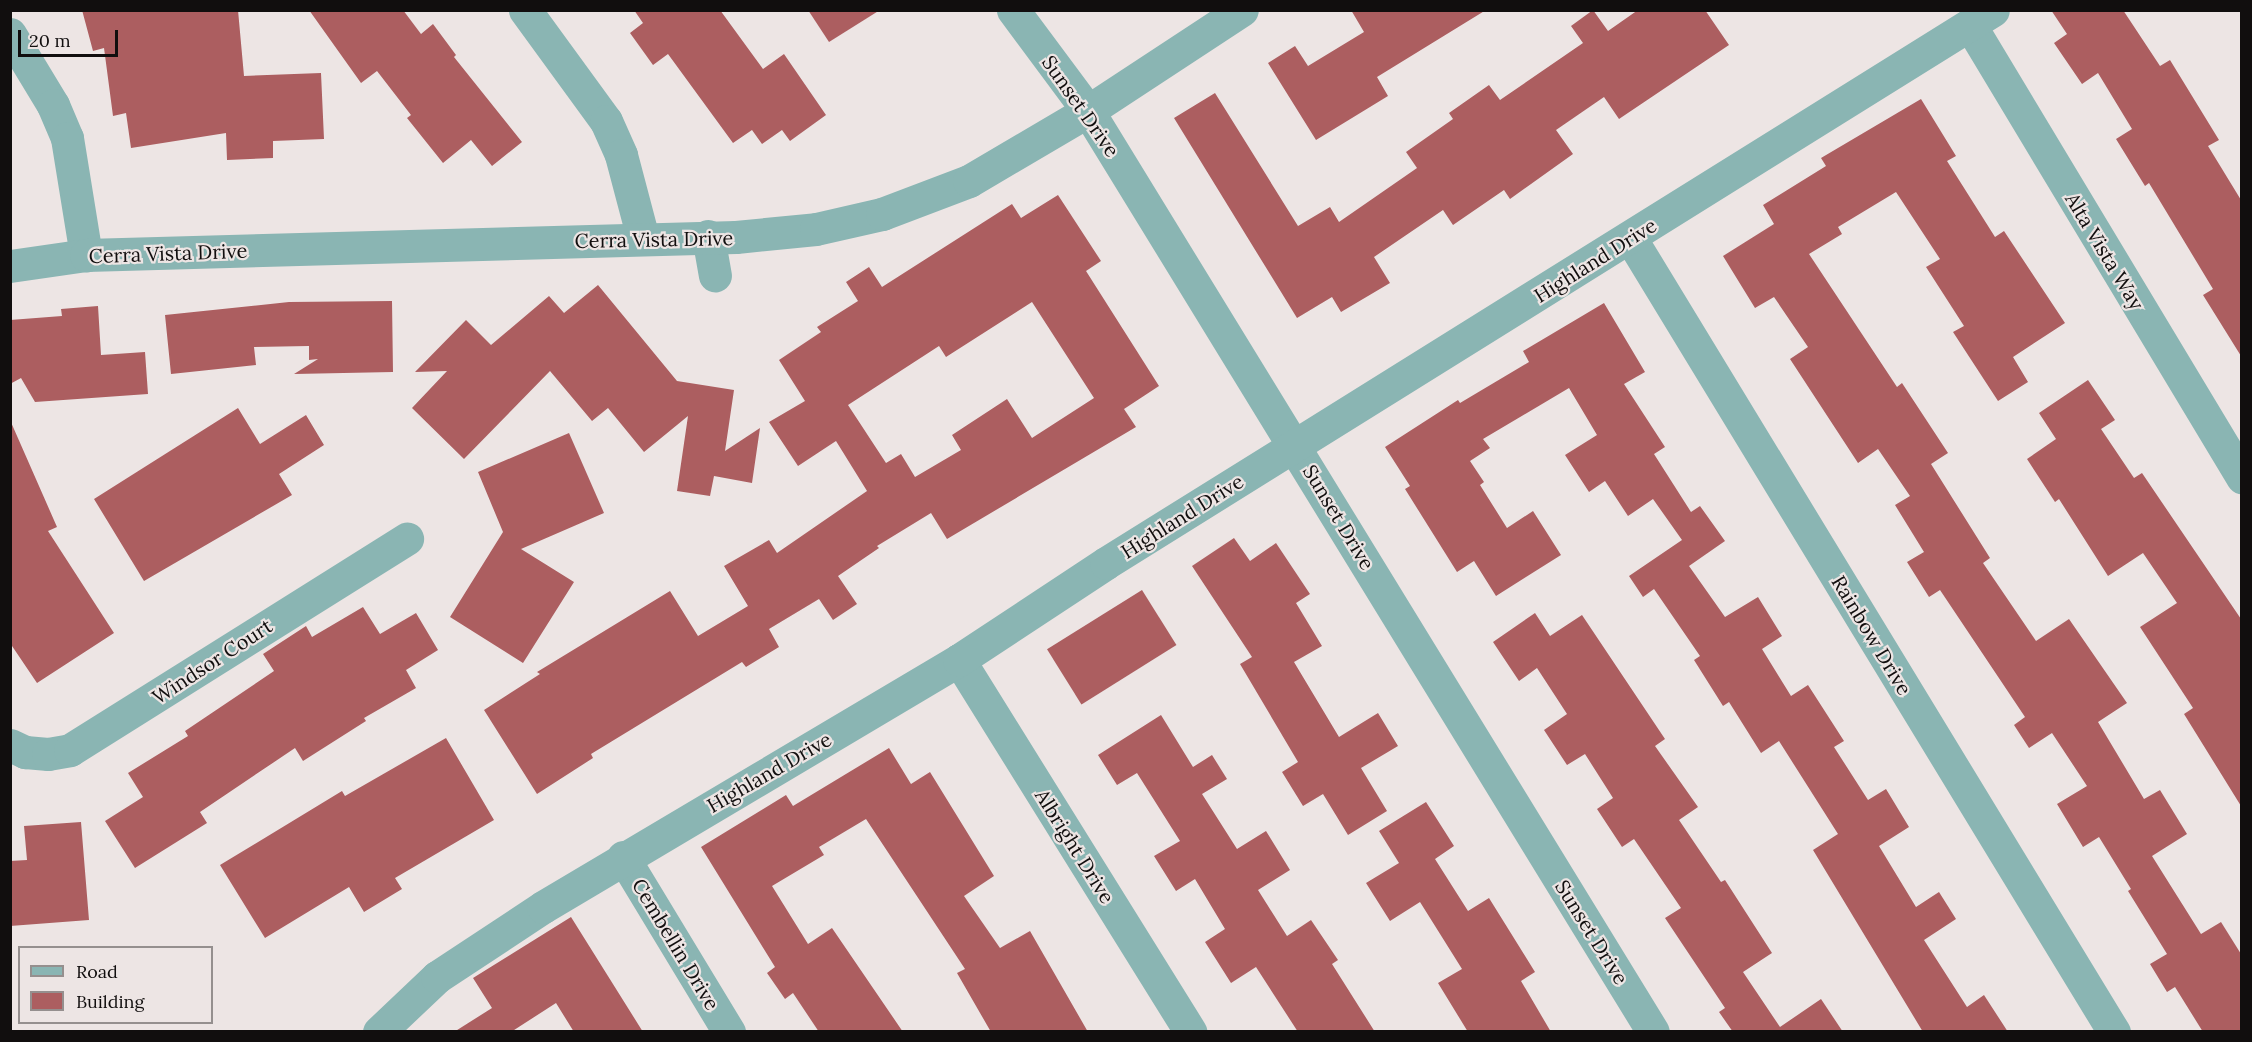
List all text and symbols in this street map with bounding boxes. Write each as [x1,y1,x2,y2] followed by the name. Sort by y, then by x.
[21,18,122,56] scale bar
[29,29,71,52] text: 20 m
[1037,51,1125,161] street label: Sunset Drive
[2061,188,2149,314] street label: Alta Vista Way
[1529,213,1661,307] street label: Highland Drive
[575,226,733,252] street label: Cerra Vista Drive
[88,238,248,268] street label: Cerra Vista Drive
[1298,460,1380,574] street label: Sunset Drive
[1116,469,1248,563] street label: Highland Drive
[1827,571,1917,699] street label: Rainbow Drive
[147,613,277,709] street label: Windsor Court
[702,727,836,817] street label: Highland Drive
[1030,784,1120,908] street label: Albright Drive
[627,874,725,1014] street label: Cembellin Drive
[1550,875,1634,989] street label: Sunset Drive
[18,946,213,1024] legend
[76,960,118,983] text: Road
[76,990,144,1013] text: Building

